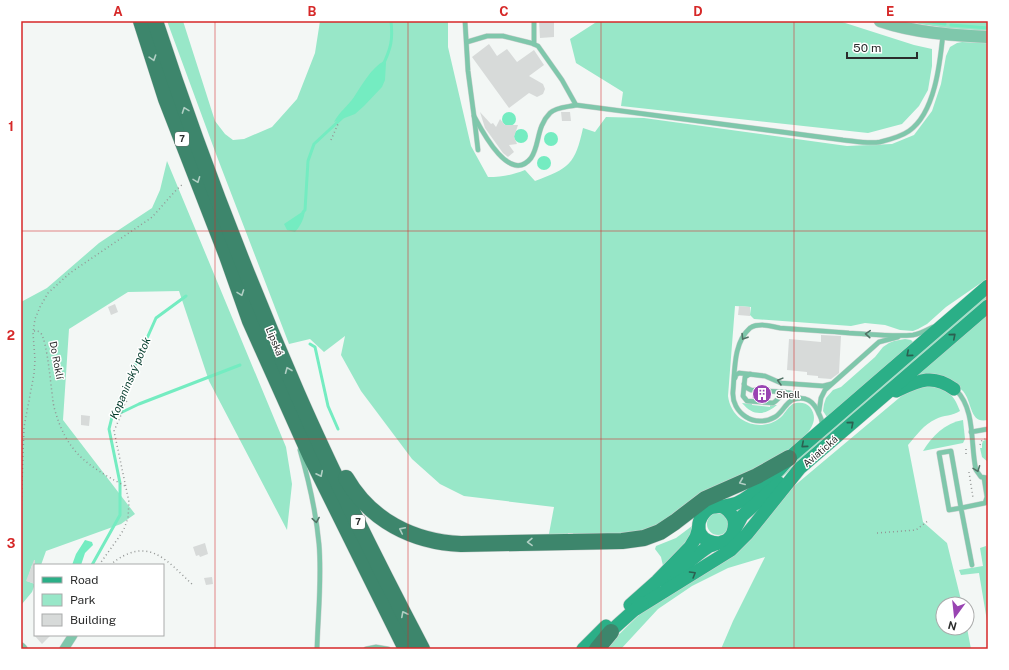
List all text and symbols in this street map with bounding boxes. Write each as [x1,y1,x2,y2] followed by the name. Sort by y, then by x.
[113,4,123,19] text: A
[308,4,317,19] text: B
[499,4,509,19] text: C
[693,4,703,19] text: D
[886,4,894,19] text: E
[847,34,917,60] scale bar
[853,41,881,55] text: 50 m
[149,54,157,61] one-way arrow
[181,107,190,114] one-way arrow
[8,119,14,134] text: 1
[175,132,189,146] road number: 7
[193,177,201,184] one-way arrow
[236,289,244,296] one-way arrow
[264,325,286,357] street label: Lipská
[7,328,15,343] text: 2
[865,330,871,339] one-way arrow
[741,333,749,340] one-way arrow
[948,333,956,340] one-way arrow
[107,335,153,421] water label: Kopaninský potok
[47,340,67,380] street label: Do Roklí
[906,350,914,357] one-way arrow
[285,367,293,375] one-way arrow
[777,377,784,386] one-way arrow
[751,383,773,405] building icon: Shell
[776,388,800,400] place label: Shell
[846,422,853,429] one-way arrow
[800,433,840,469] street label: Aviatická
[801,441,808,448] one-way arrow
[972,465,980,472] one-way arrow
[315,470,323,477] one-way arrow
[739,478,746,486] one-way arrow
[351,515,365,529] road number: 7
[311,517,320,523] one-way arrow
[399,527,407,535] one-way arrow
[7,536,16,551] text: 3
[527,538,533,547] one-way arrow
[34,564,164,636] legend
[689,571,696,578] one-way arrow
[70,573,98,587] text: Road
[70,593,96,607] text: Park
[935,596,975,636] north arrow
[401,611,409,619] one-way arrow
[70,613,116,627] text: Building
[947,619,958,633] text: N

